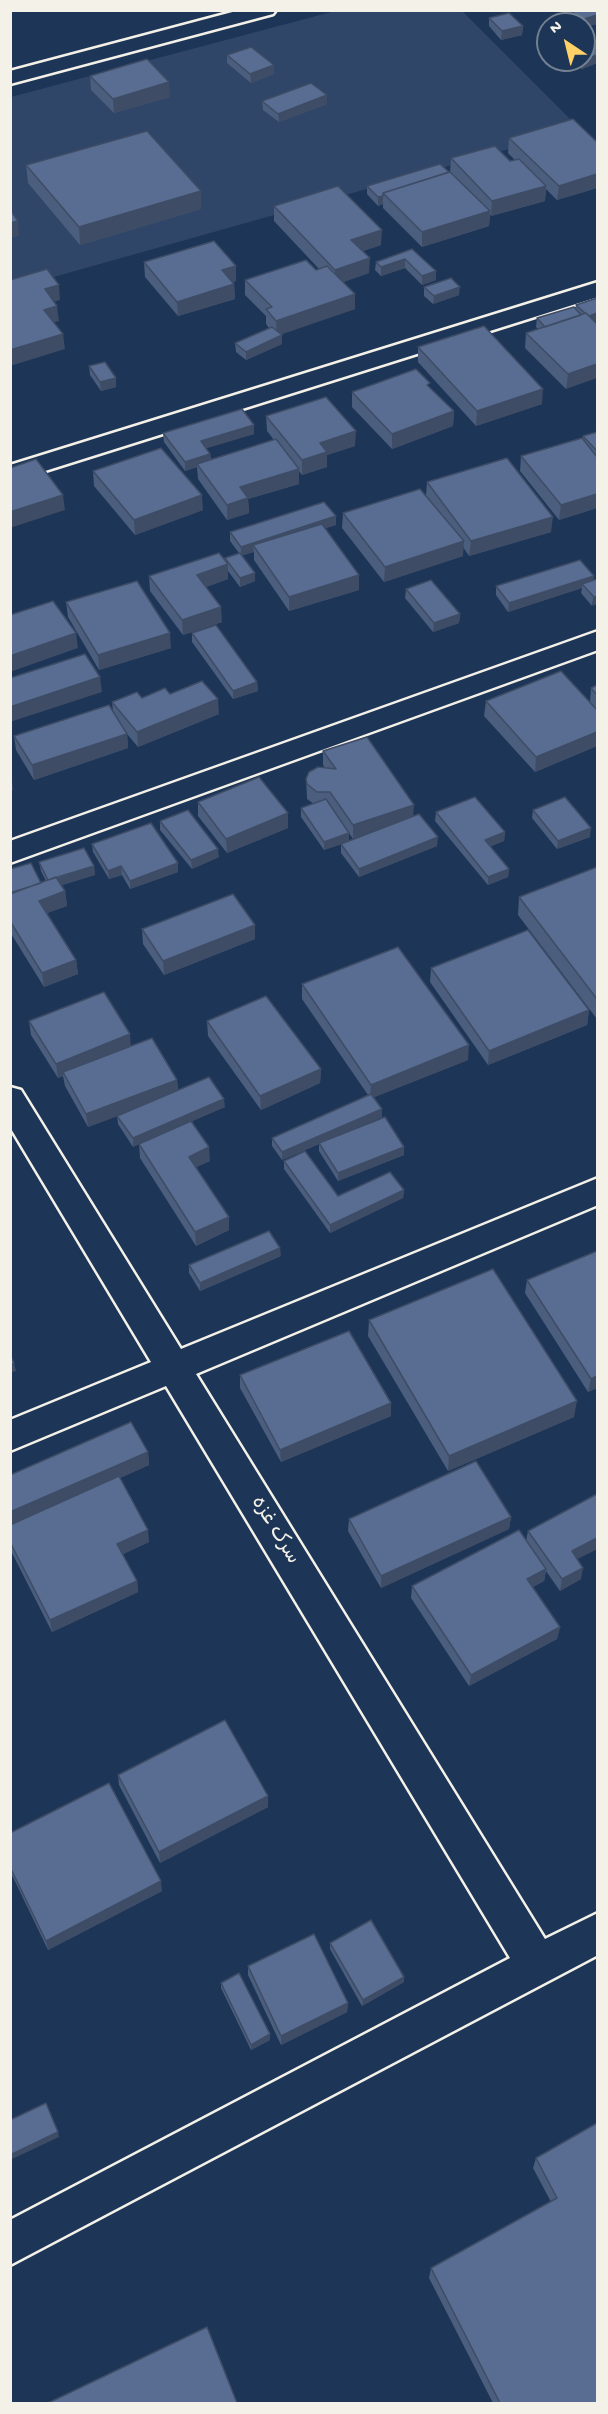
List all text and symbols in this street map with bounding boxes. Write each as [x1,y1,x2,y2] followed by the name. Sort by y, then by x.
[536,12,596,72] north arrow
[547,18,566,39] text: N
[244,1493,304,1569] street label: سرک غزه

